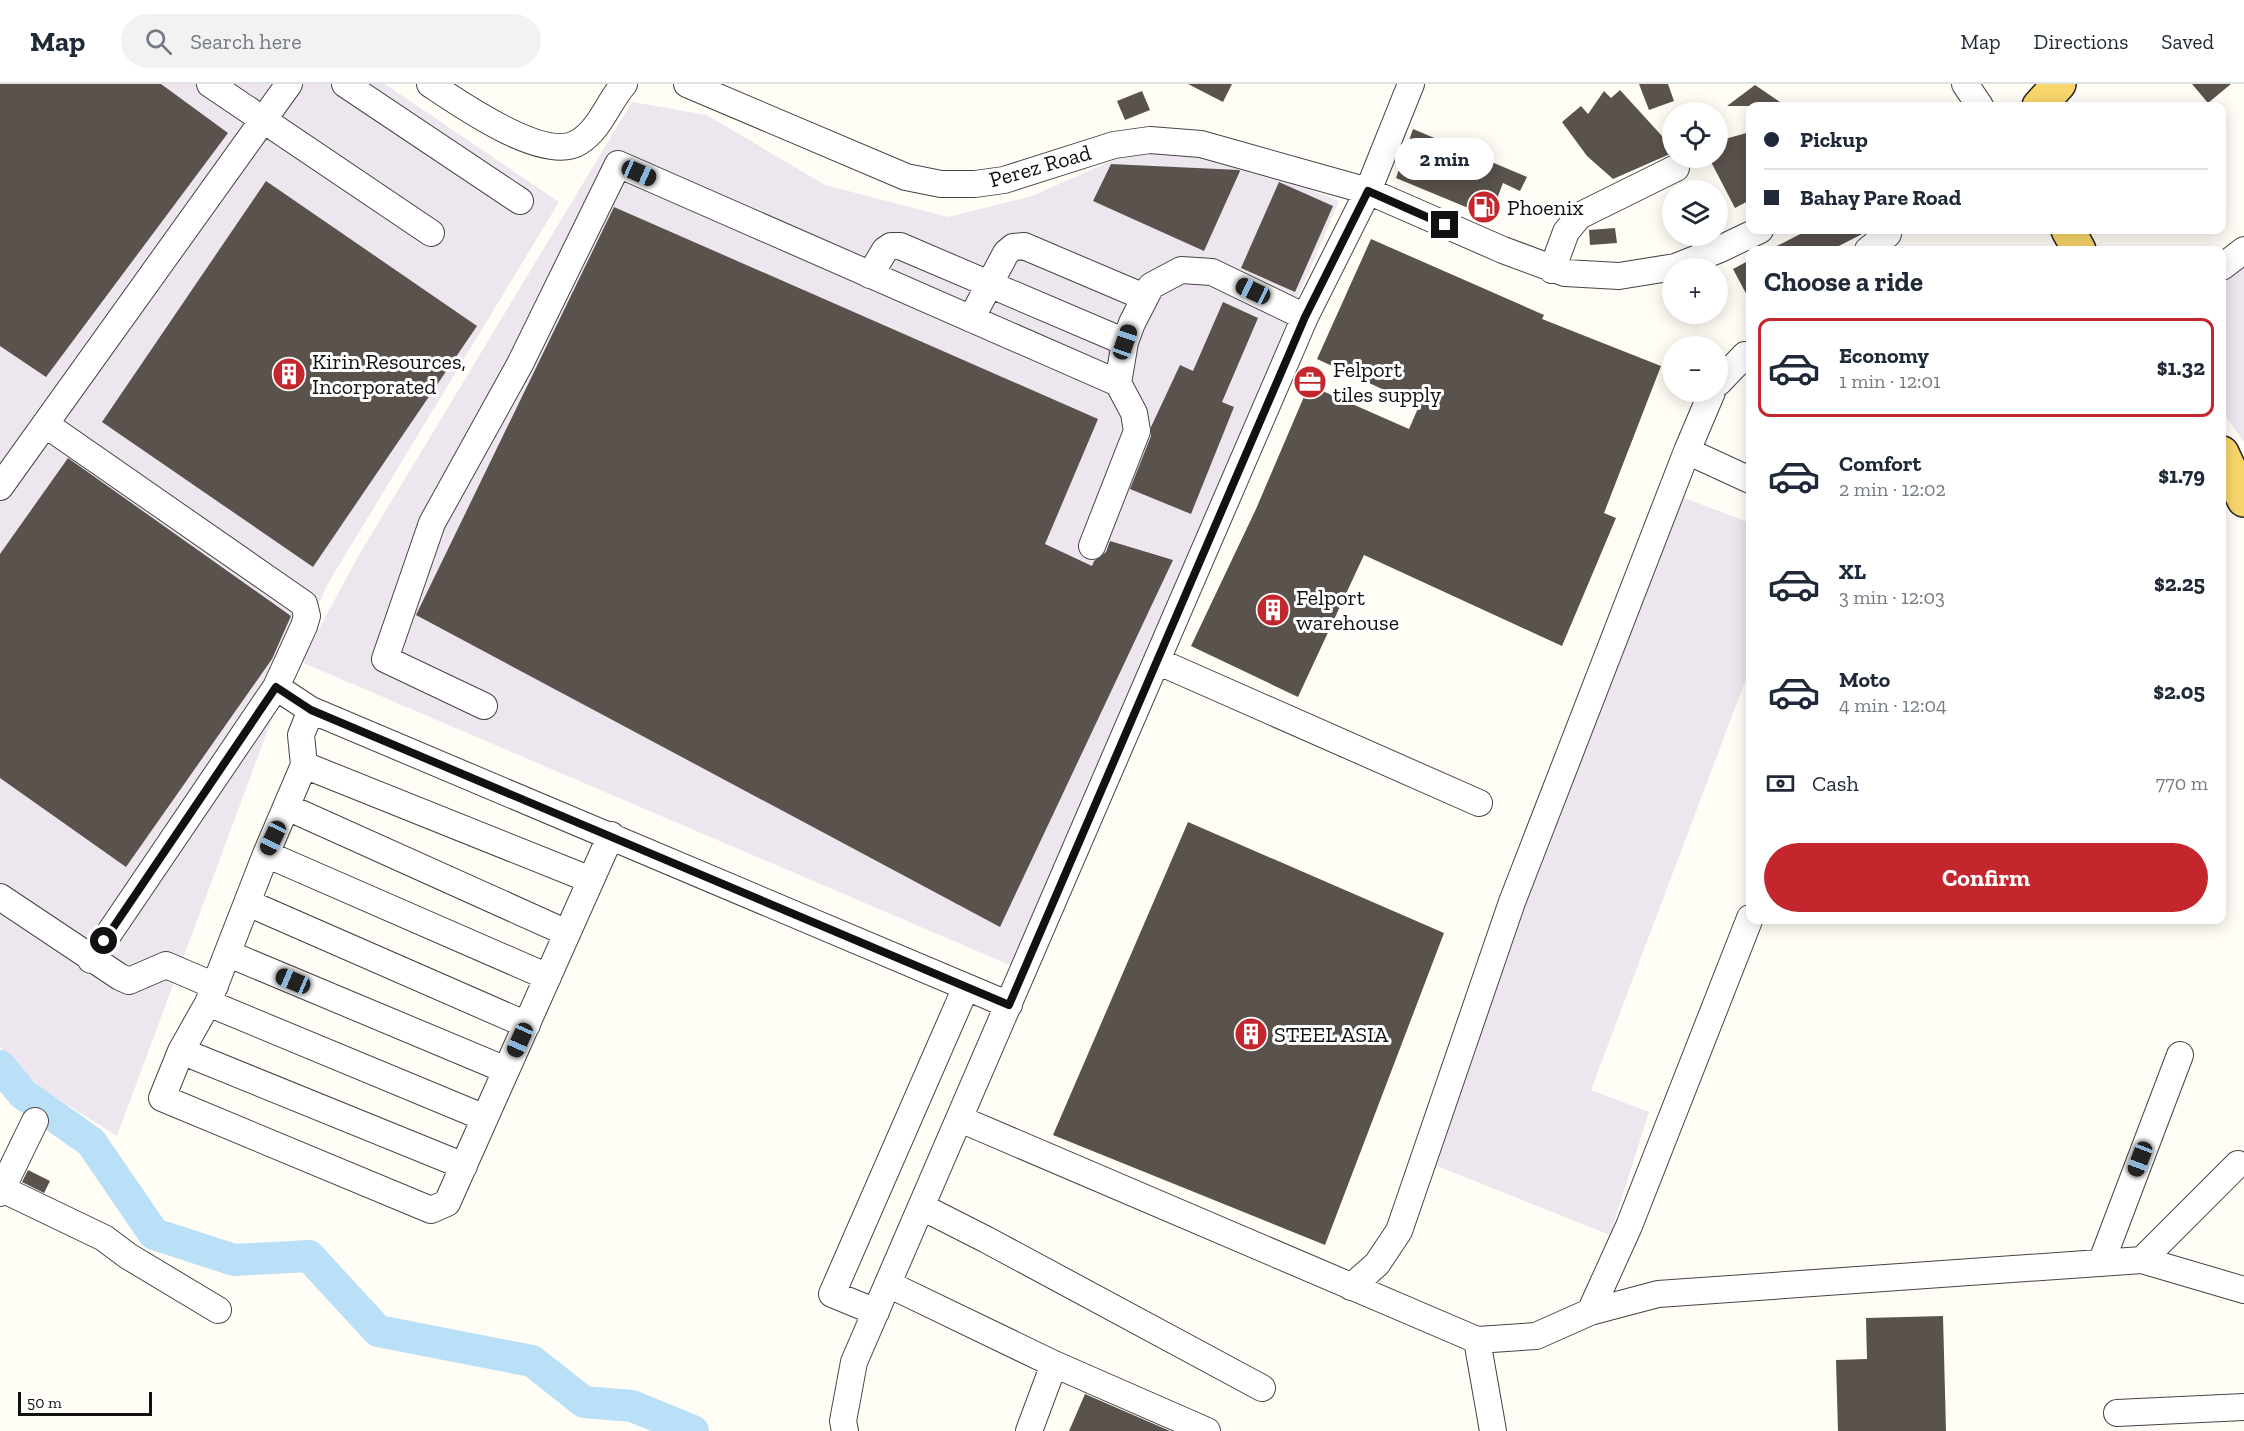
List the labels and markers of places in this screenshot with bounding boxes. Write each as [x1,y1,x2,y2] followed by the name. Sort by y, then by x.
[1466,189,1502,225] fuel station icon: Phoenix
[1507,194,1584,221] place label: Phoenix
[312,348,466,400] place label: Kirin Resources, Incorporated
[271,356,307,392] building icon: Kirin Resources, Incorporated
[1333,356,1442,408] place label: Felport tiles supply
[1292,364,1328,400] office icon: Felport tiles supply
[1296,584,1399,636] place label: Felport warehouse
[1255,592,1291,628] building icon: Felport warehouse
[1233,1016,1269,1052] building icon: STEEL ASIA
[1274,1021,1389,1048] place label: STEEL ASIA

